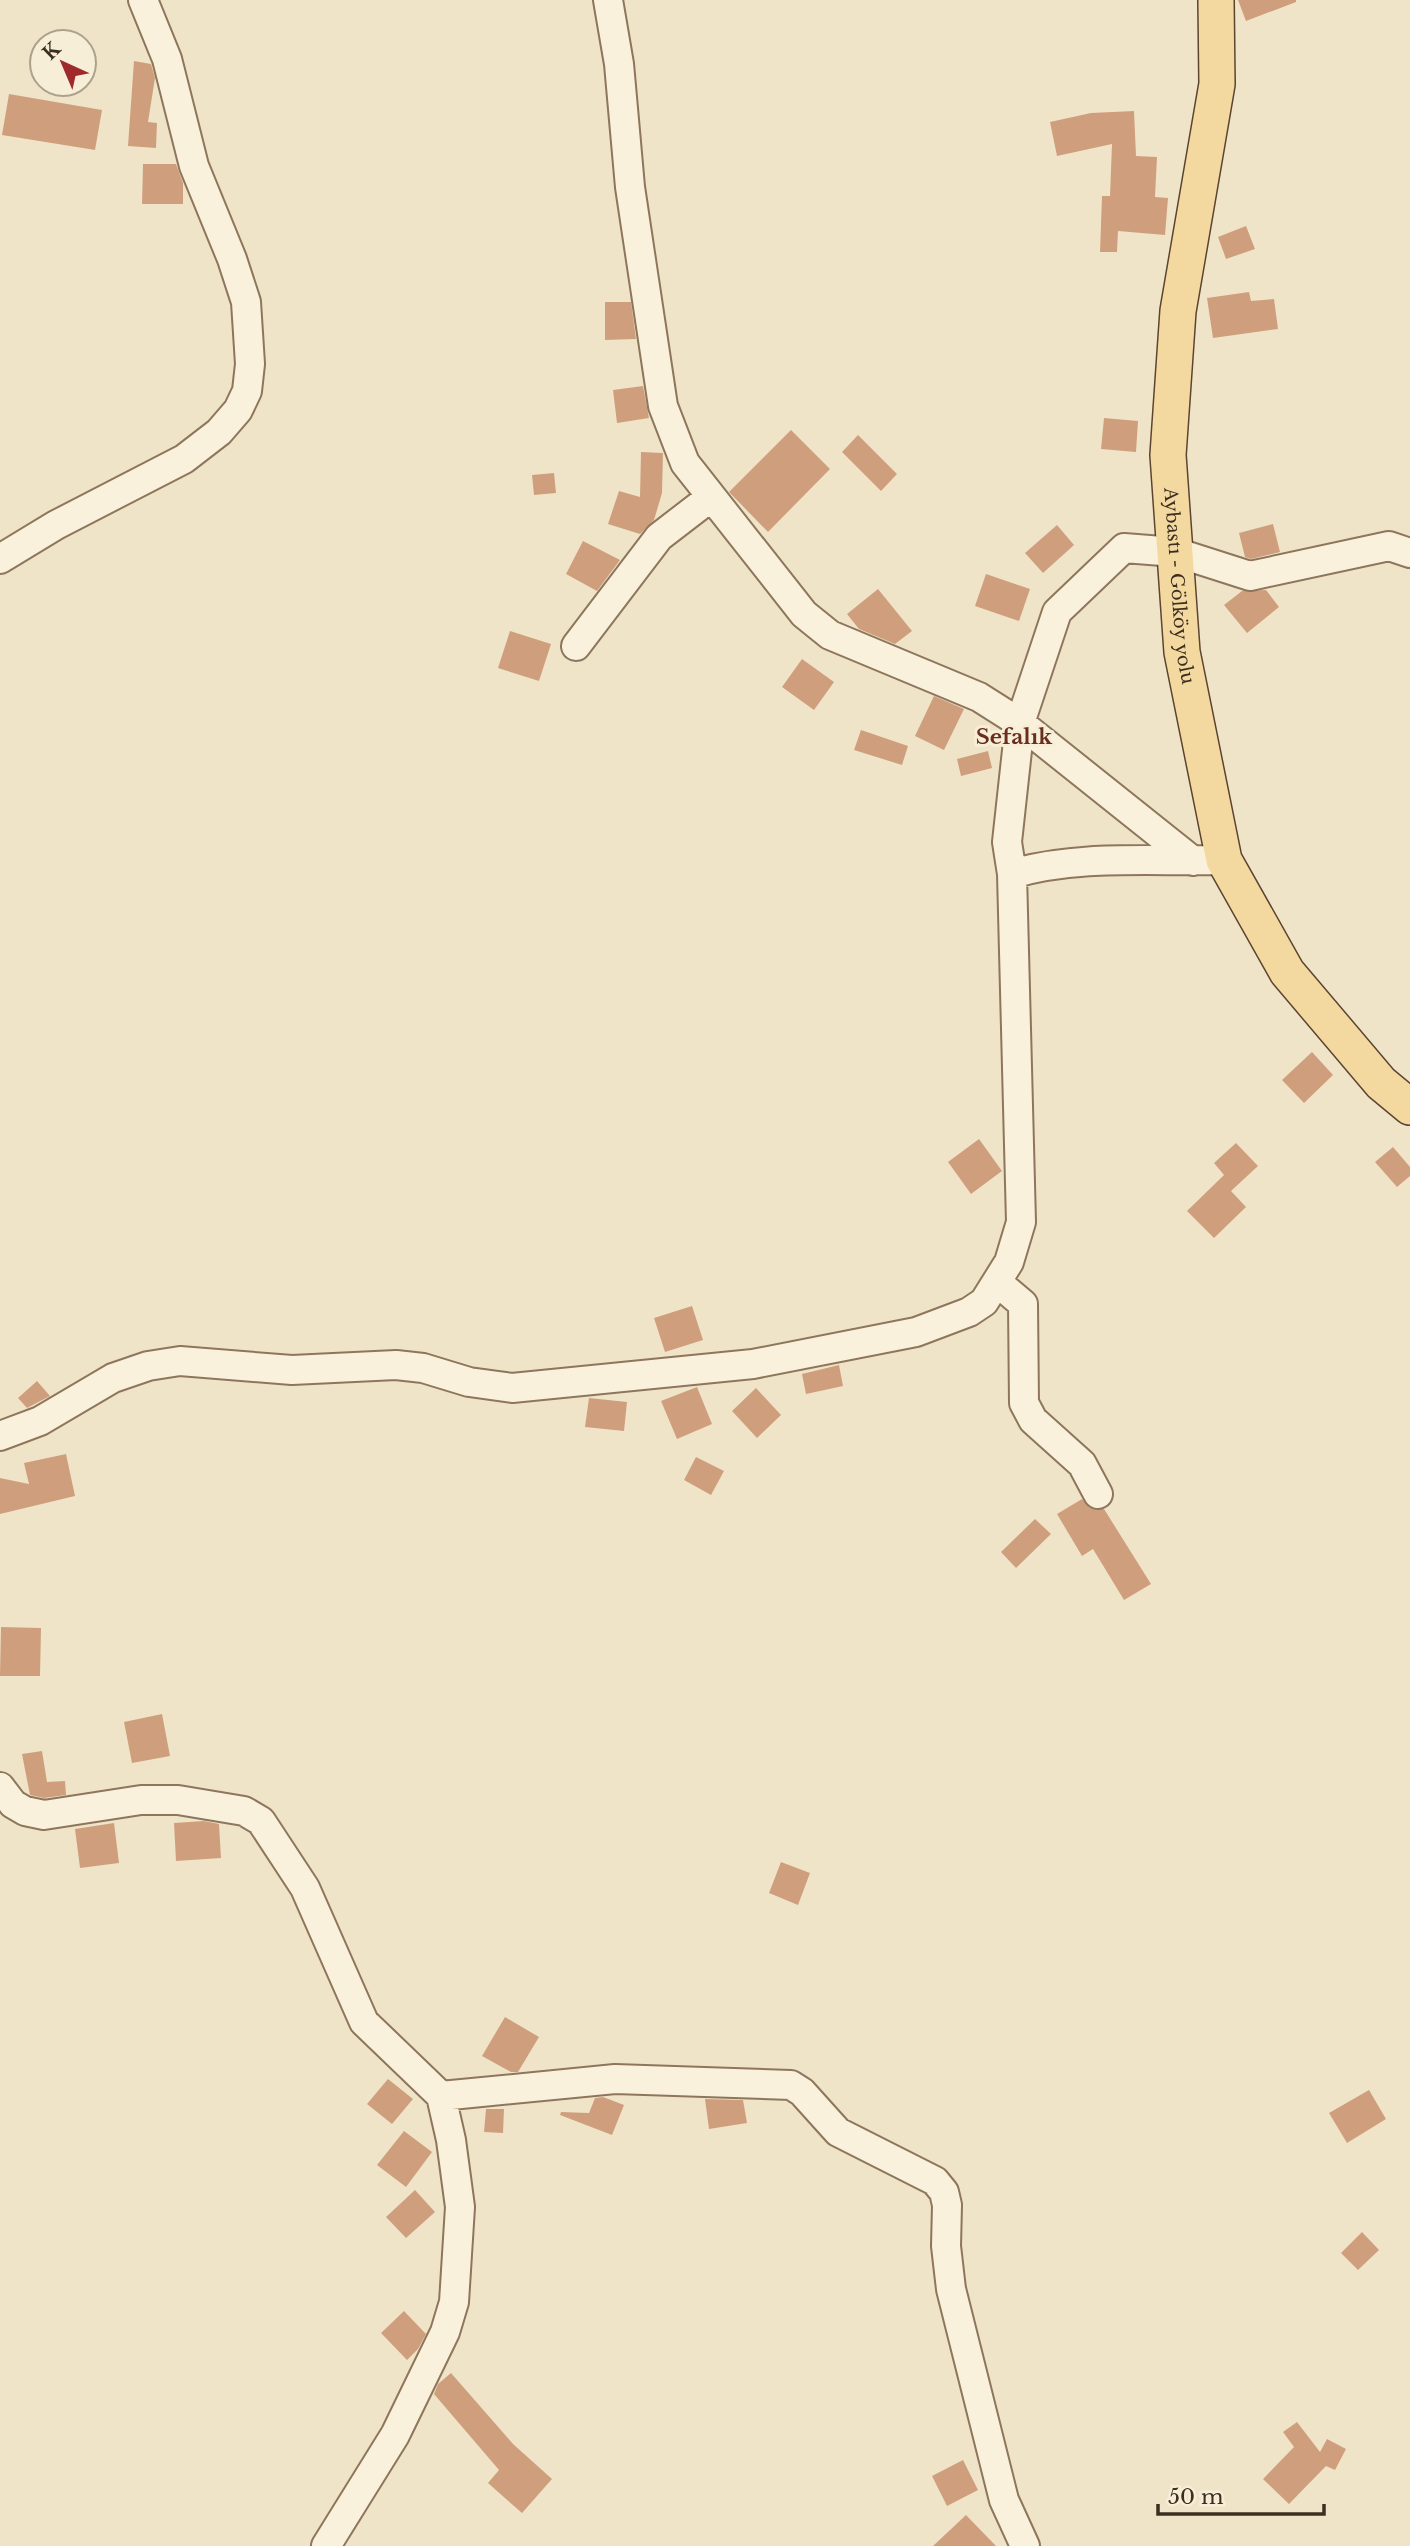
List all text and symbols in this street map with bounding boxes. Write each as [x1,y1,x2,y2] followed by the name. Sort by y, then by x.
[28,28,98,98] north arrow
[38,36,66,65] text: K
[1159,486,1199,686] street label: Aybastı - Gölköy yolu
[976,724,1053,750] district label: Sefalık
[1158,2472,1324,2516] scale bar
[1168,2484,1224,2510] text: 50 m

